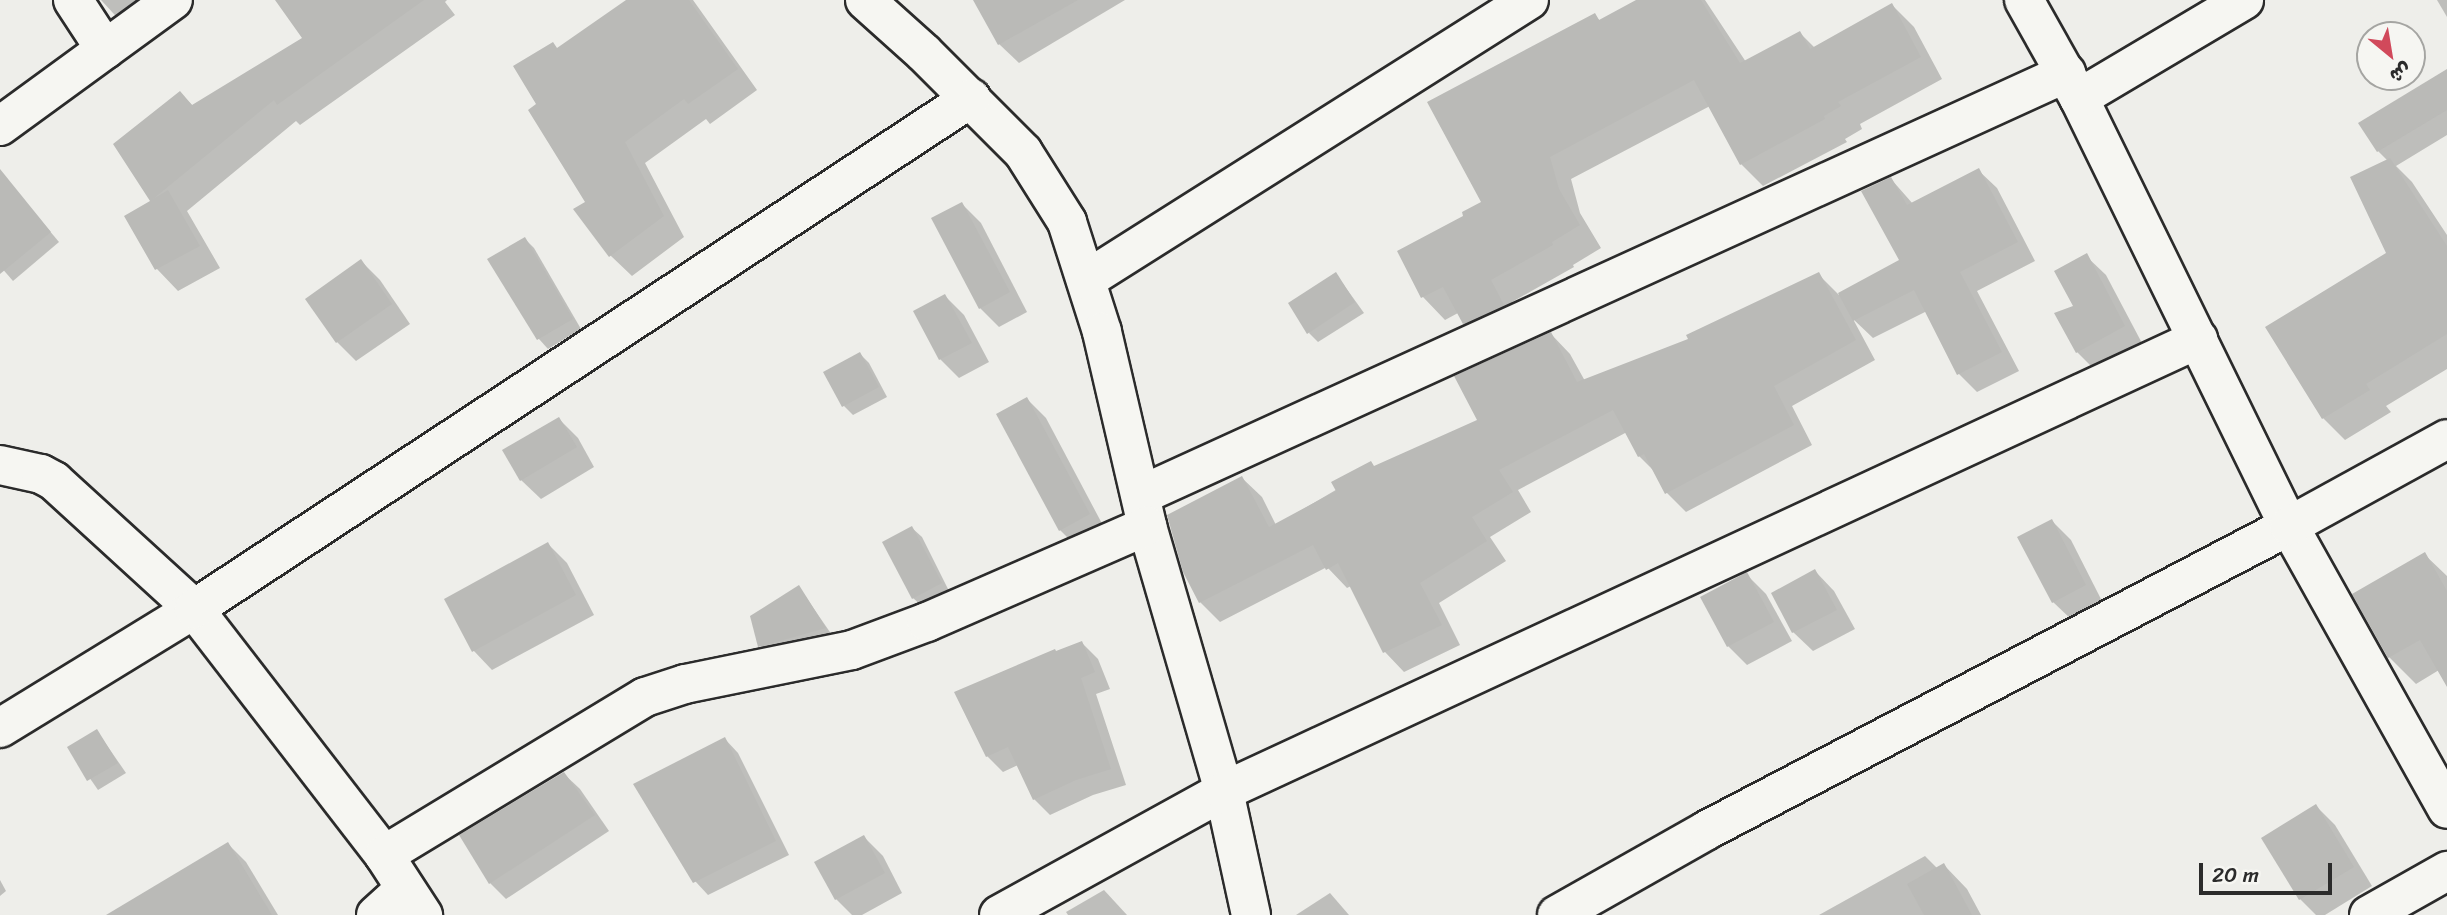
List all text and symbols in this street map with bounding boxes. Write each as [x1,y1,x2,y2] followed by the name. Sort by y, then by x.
[2356,21,2426,91] north arrow
[2383,53,2418,92] text: ش
[2202,848,2335,892] scale bar
[2212,856,2259,894] text: 20 m

